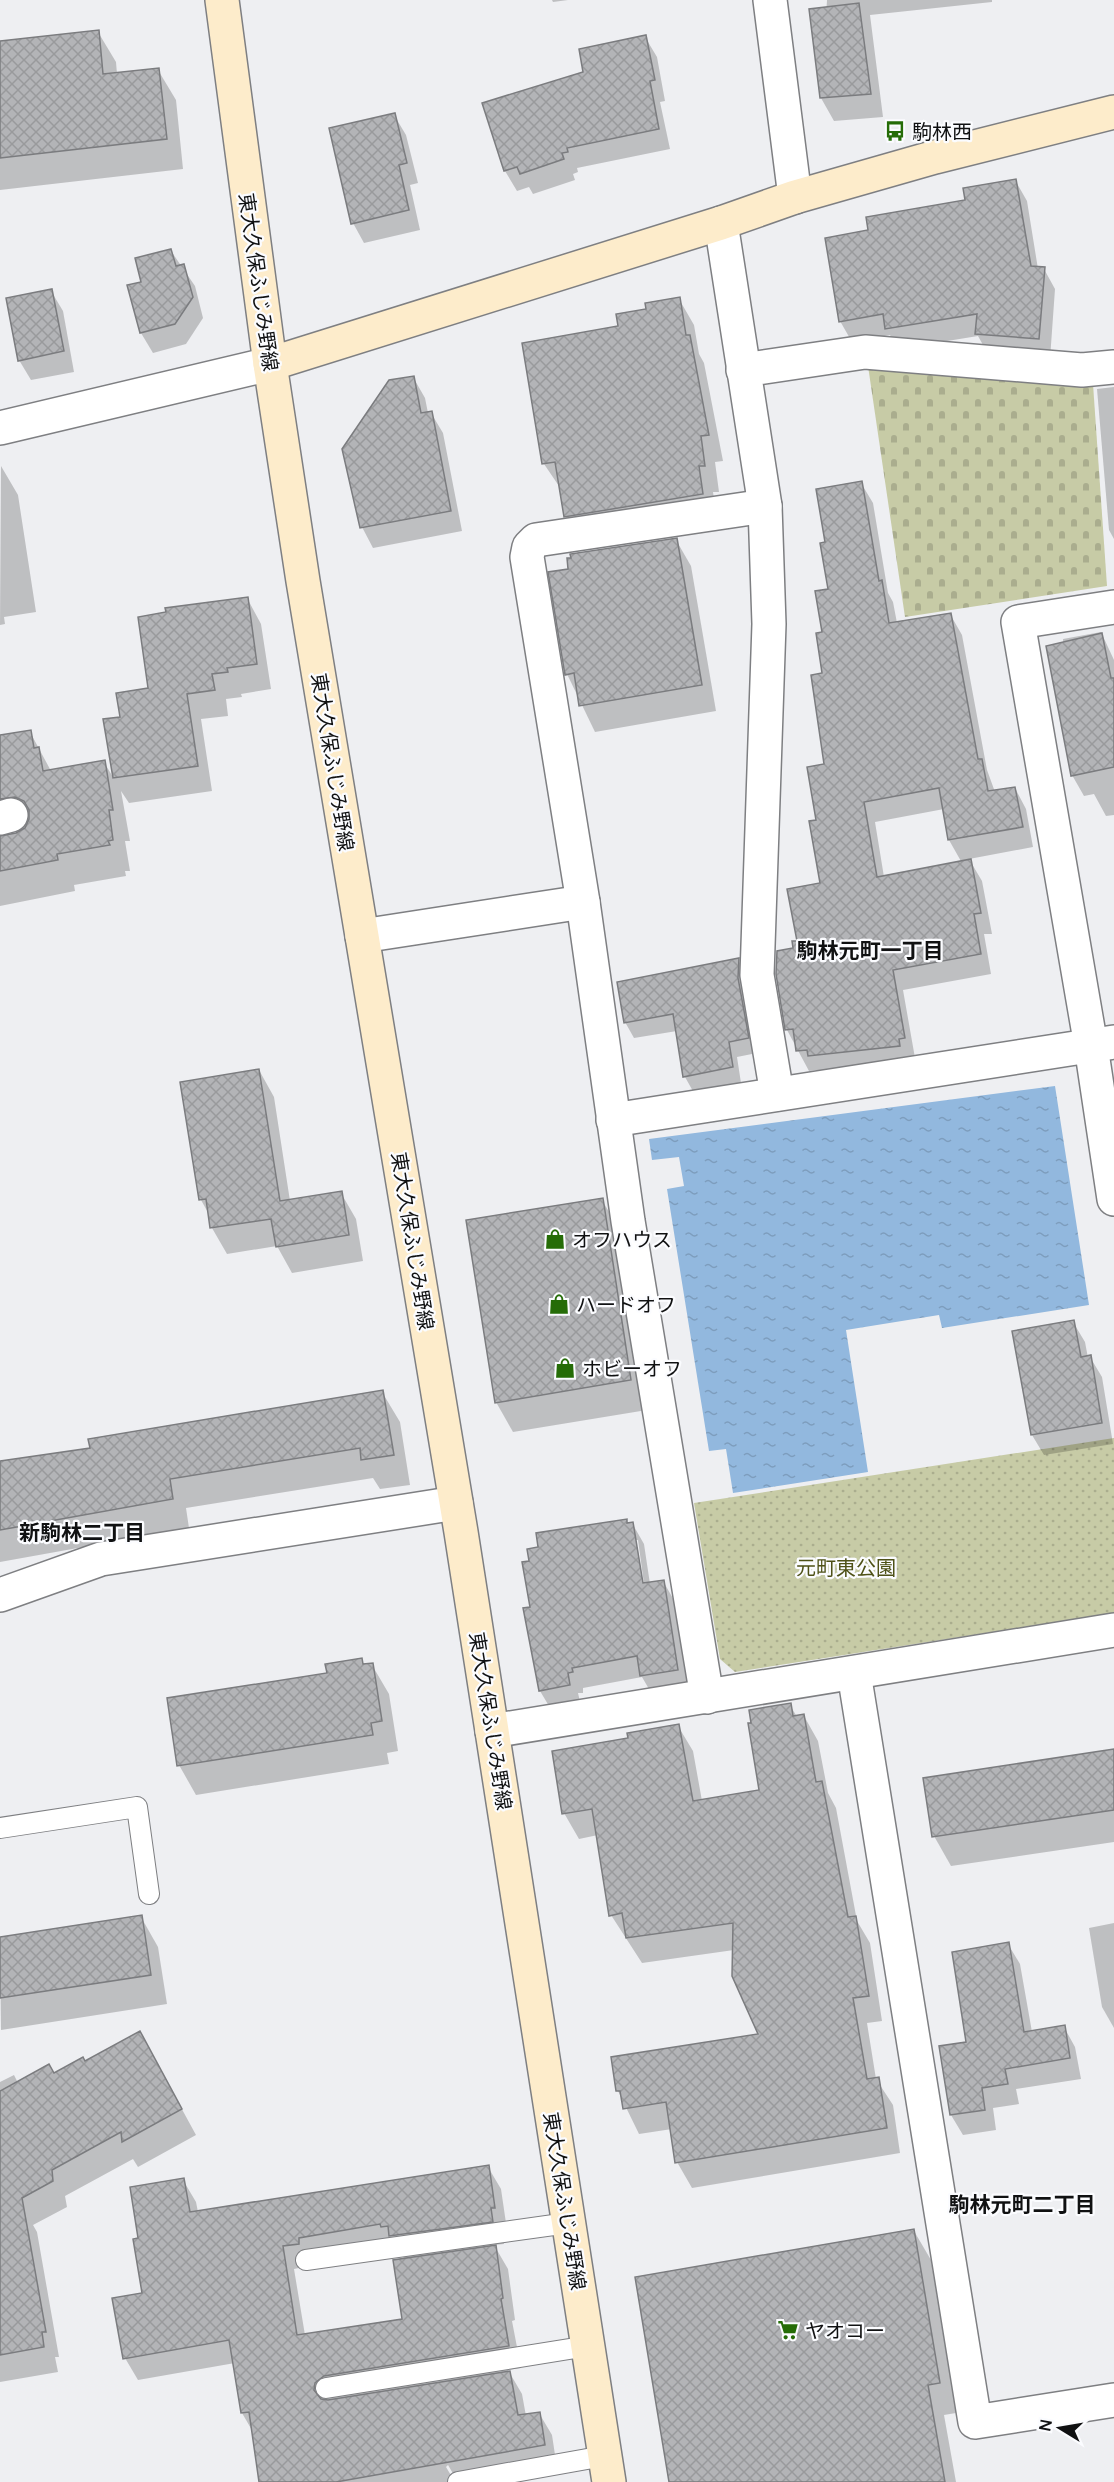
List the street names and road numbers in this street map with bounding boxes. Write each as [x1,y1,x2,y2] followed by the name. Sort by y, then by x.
[233,191,285,373] street label: 東大久保ふじみ野線
[306,671,360,853] street label: 東大久保ふじみ野線
[386,1150,440,1332] street label: 東大久保ふじみ野線
[464,1630,518,1812] street label: 東大久保ふじみ野線
[538,2110,592,2292] street label: 東大久保ふじみ野線

